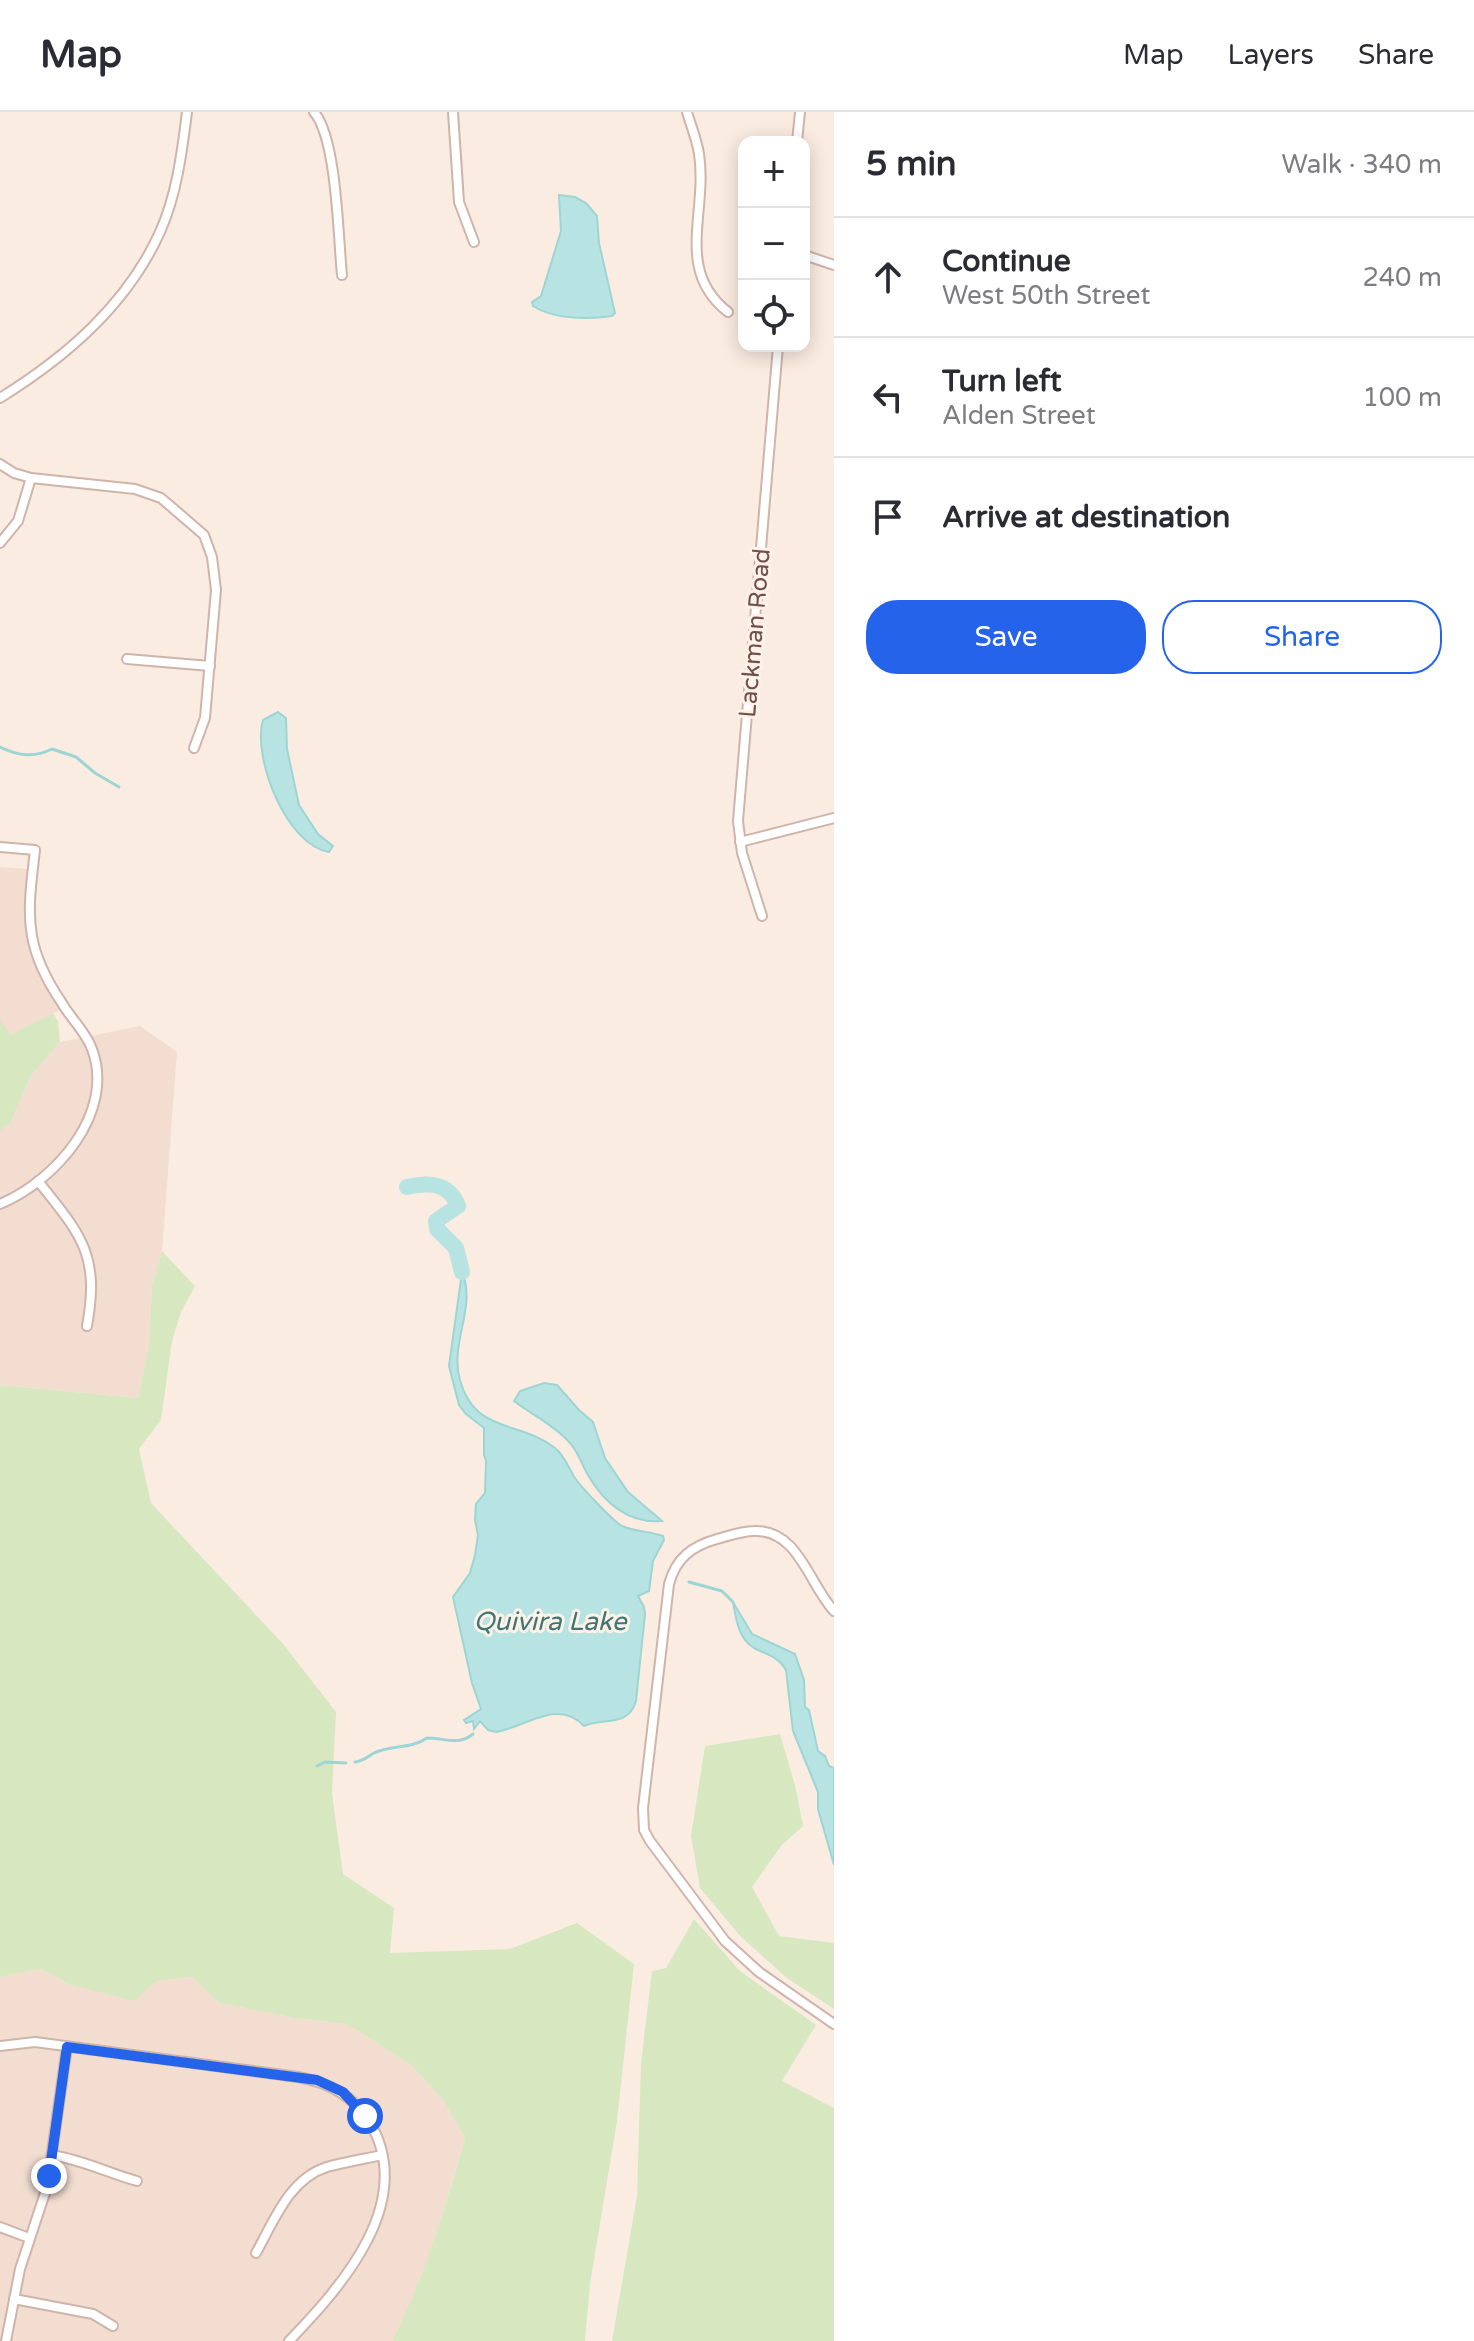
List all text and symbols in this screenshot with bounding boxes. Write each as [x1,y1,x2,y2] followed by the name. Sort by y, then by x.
[40,32,122,78] text: Map
[1123,38,1184,72] text: Map
[1228,38,1314,72] text: Layers
[1358,38,1434,72] text: Share
[738,136,810,352] map controls
[738,136,810,208] button: +
[866,144,957,185] text: 5 min
[1282,149,1442,180] text: Walk · 340 m
[738,208,810,280] button: −
[942,243,1071,280] text: Continue
[866,255,910,299] icon: ahead
[1362,262,1442,293] text: 240 m
[738,280,810,352] button: locate
[942,280,1150,311] text: West 50th Street
[942,363,1061,400] text: Turn left
[866,375,910,419] icon: left
[1362,382,1442,413] text: 100 m
[942,400,1096,431] text: Alden Street
[866,495,910,539] icon: arrive
[942,499,1230,536] text: Arrive at destination
[733,547,777,719] street label: Lackman Road
[866,600,1146,674] button: Save
[1162,600,1442,674] button: Share
[473,1606,628,1637] water label: Quivira Lake
[347,2098,383,2134] route start
[31,2158,67,2194] route end

